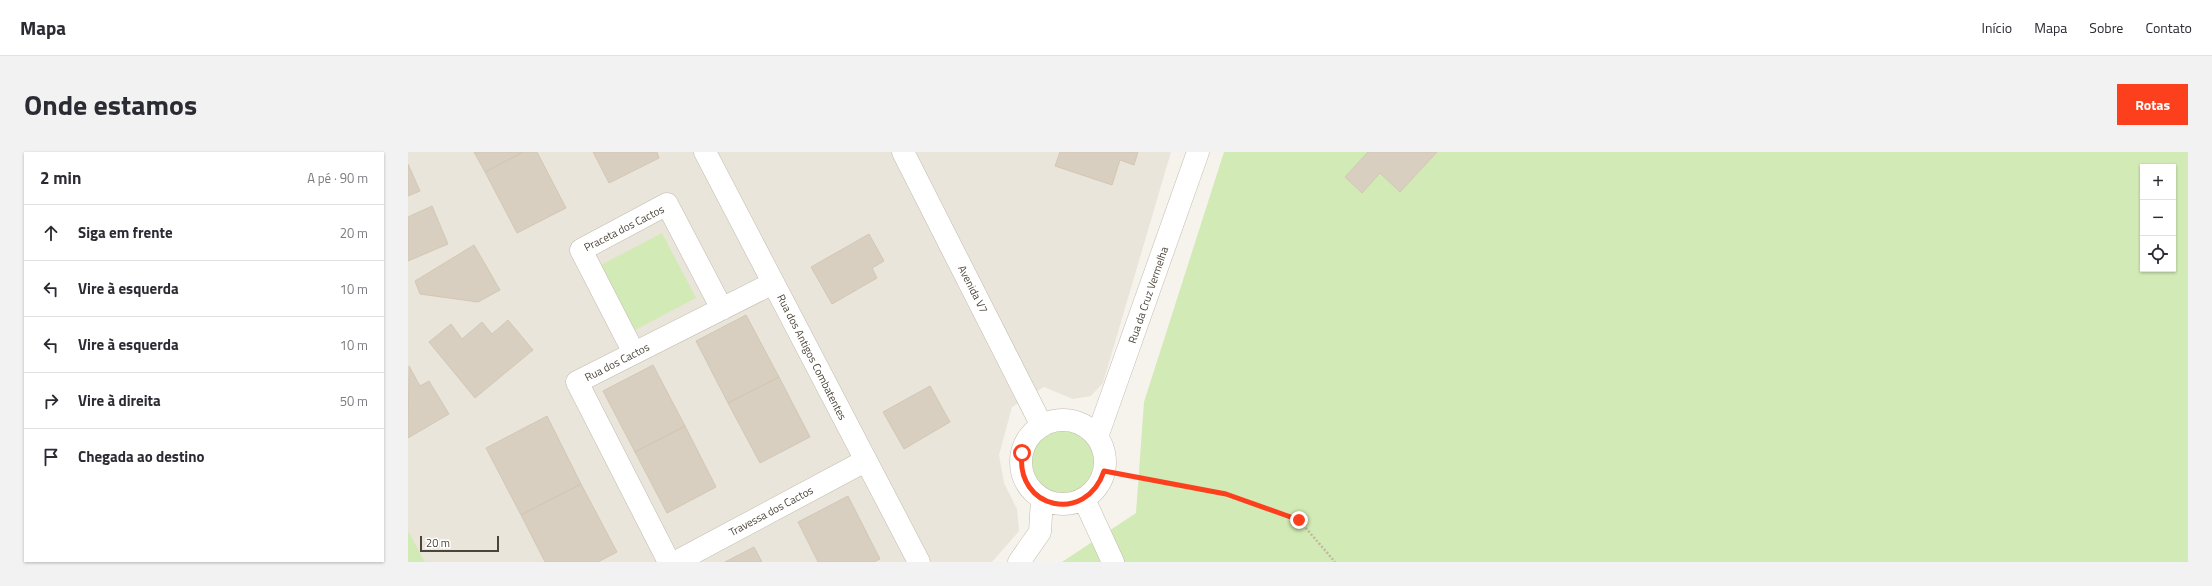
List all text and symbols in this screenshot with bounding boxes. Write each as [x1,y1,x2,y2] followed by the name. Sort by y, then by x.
[20,13,66,42] text: Mapa
[1982,17,2012,38] text: Início
[2034,17,2067,38] text: Mapa
[2089,17,2123,38] text: Sobre
[2145,17,2192,38] text: Contato
[24,83,197,126] text: Onde estamos
[2117,84,2188,125] button: Rotas
[2140,164,2176,272] map controls
[2140,164,2176,200] button: +
[40,165,81,191] text: 2 min
[307,168,368,188] text: A pé · 90 m
[2140,200,2176,236] button: −
[581,201,667,255] street label: Praceta dos Cactos
[78,221,173,244] text: Siga em frente
[40,222,62,244] icon: ahead
[340,223,368,243] text: 20 m
[2140,236,2176,272] button: locate
[1124,244,1172,346] street label: Rua da Cruz Vermelha
[954,262,992,316] street label: Avenida V7
[78,277,179,300] text: Vire à esquerda
[40,278,62,300] icon: left
[340,279,368,299] text: 10 m
[773,291,851,423] street label: Rua dos Antigos Combatentes
[78,333,179,356] text: Vire à esquerda
[40,334,62,356] icon: left
[340,335,368,355] text: 10 m
[582,339,652,385] street label: Rua dos Cactos
[78,389,161,412] text: Vire à direita
[40,390,62,412] icon: right
[340,391,368,411] text: 50 m
[1013,444,1031,462] route start
[78,445,204,468] text: Chegada ao destino
[40,446,62,468] icon: arrive
[726,482,816,540] street label: Travessa dos Cactos
[1290,511,1308,529] route end
[420,534,499,553] scale bar
[426,535,450,551] text: 20 m

